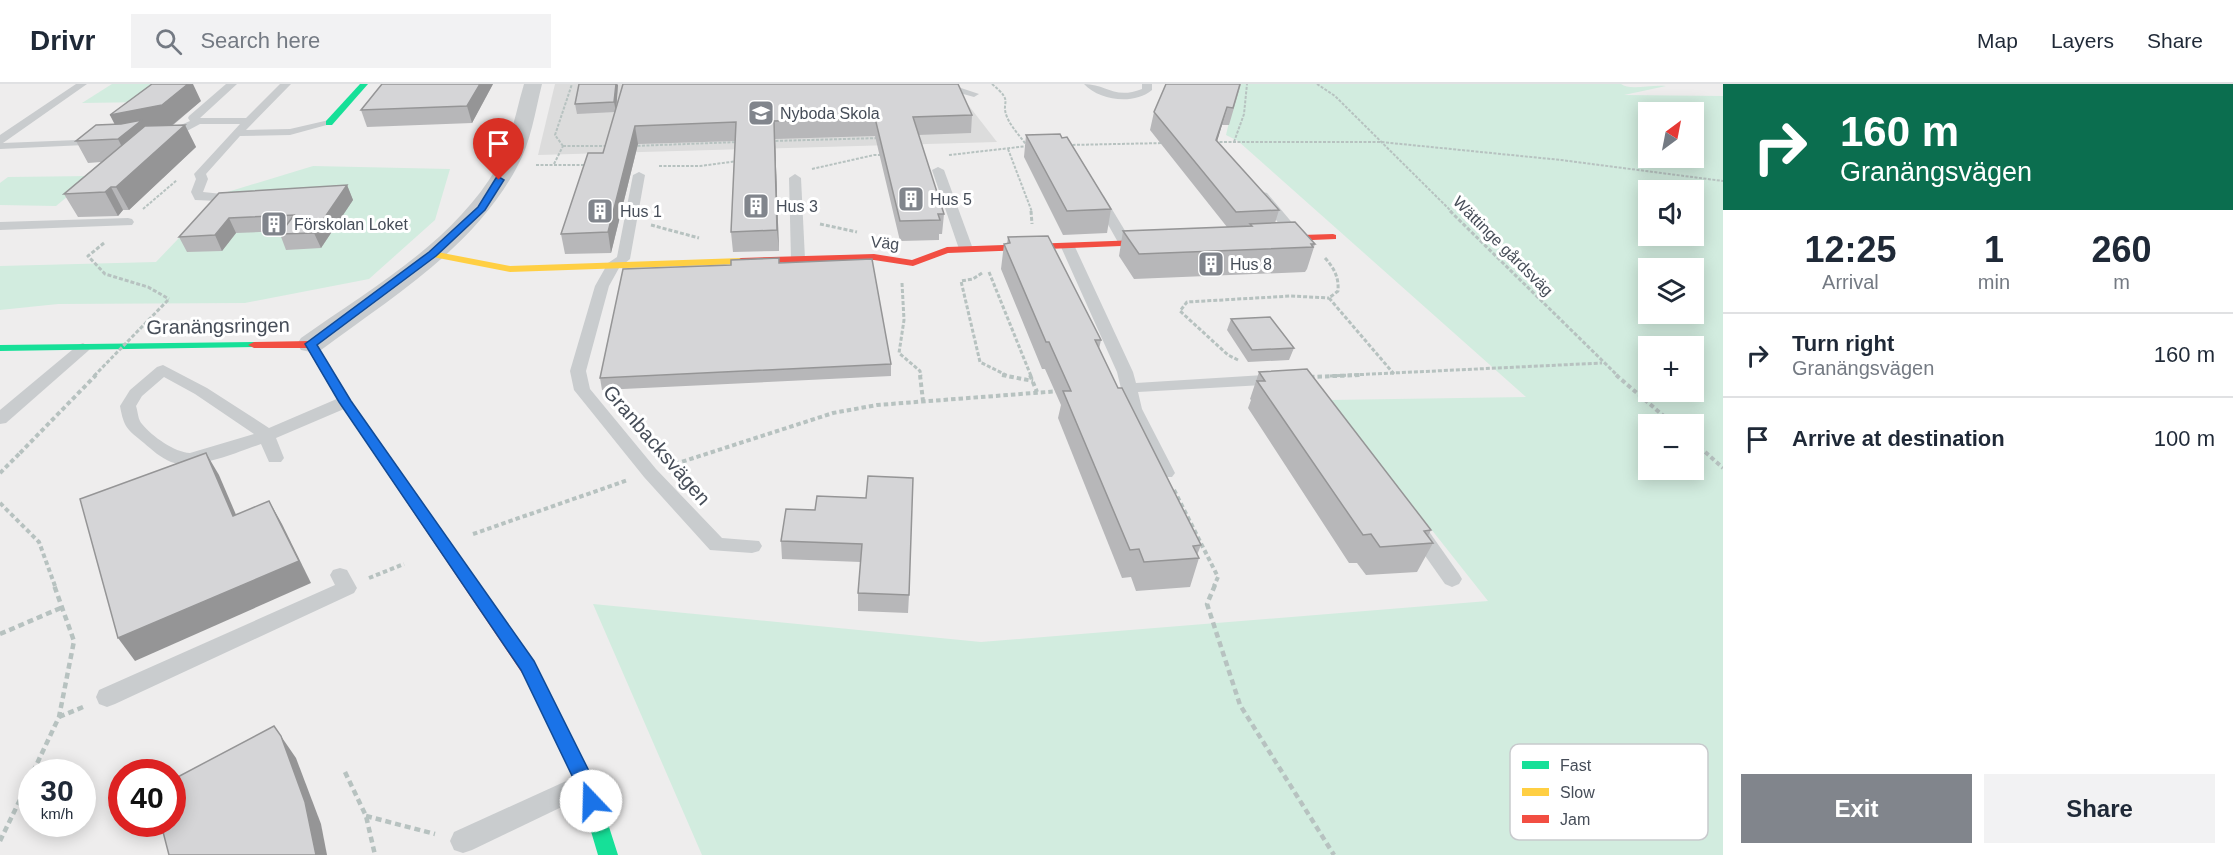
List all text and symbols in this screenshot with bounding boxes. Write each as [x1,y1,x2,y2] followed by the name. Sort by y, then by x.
[131,14,551,68] search box
[30,25,95,56] text: Drivr
[152,25,185,58] icon: search
[200,28,320,53] text: Search here
[1977,29,2018,52] text: Map
[2051,29,2114,52] text: Layers
[2147,29,2203,52] text: Share
[746,98,776,128] school or university icon: Nyboda Skola
[1638,102,1704,168] north arrow
[1638,102,1704,480] map controls
[780,105,880,122] place label: Nyboda Skola
[1741,108,1819,186] icon: right
[1840,108,1959,155] text: 160 m
[473,118,524,180] pin
[482,127,515,160] icon: arrive
[1840,157,2032,187] text: Granängsvägen
[1638,180,1704,246] button: sound
[896,184,926,214] building icon: Hus 5
[741,191,771,221] building icon: Hus 3
[930,191,972,208] place label: Hus 5
[1450,193,1556,299] street label: Wättinge gårdsväg
[585,196,615,226] building icon: Hus 1
[776,198,818,215] place label: Hus 3
[620,203,662,220] place label: Hus 1
[259,209,289,239] building icon: Förskolan Loket
[294,216,408,233] place label: Förskolan Loket
[1804,229,1896,270] text: 12:25
[1984,229,2004,270] text: 1
[2091,229,2152,270] text: 260
[870,233,900,253] street label: Väg
[1196,249,1226,279] building icon: Hus 8
[1230,256,1272,273] place label: Hus 8
[1638,258,1704,324] button: layers
[1822,271,1879,293] text: Arrival
[1978,271,2010,293] text: min
[2113,271,2130,293] text: m
[146,314,290,338] street label: Granängsringen
[1792,331,1894,356] text: Turn right
[1638,336,1704,402] button: +
[1741,339,1774,372] icon: right
[2154,342,2215,367] text: 160 m
[1792,357,1934,379] text: Granängsvägen
[599,381,715,509] street label: Granbacksvägen
[1638,414,1704,480] button: −
[1741,423,1774,456] icon: arrive
[1792,426,2005,451] text: Arrive at destination
[2154,426,2215,451] text: 100 m
[1510,744,1708,840] legend
[1560,757,1592,774] text: Fast
[108,759,186,837] speed limit sign: 40
[559,769,623,833] position arrow
[40,774,74,807] text: 30
[1741,774,1972,843] button: Exit
[1984,774,2215,843] button: Share
[1560,784,1595,801] text: Slow
[41,805,73,822] text: km/h
[1560,811,1590,828] text: Jam

